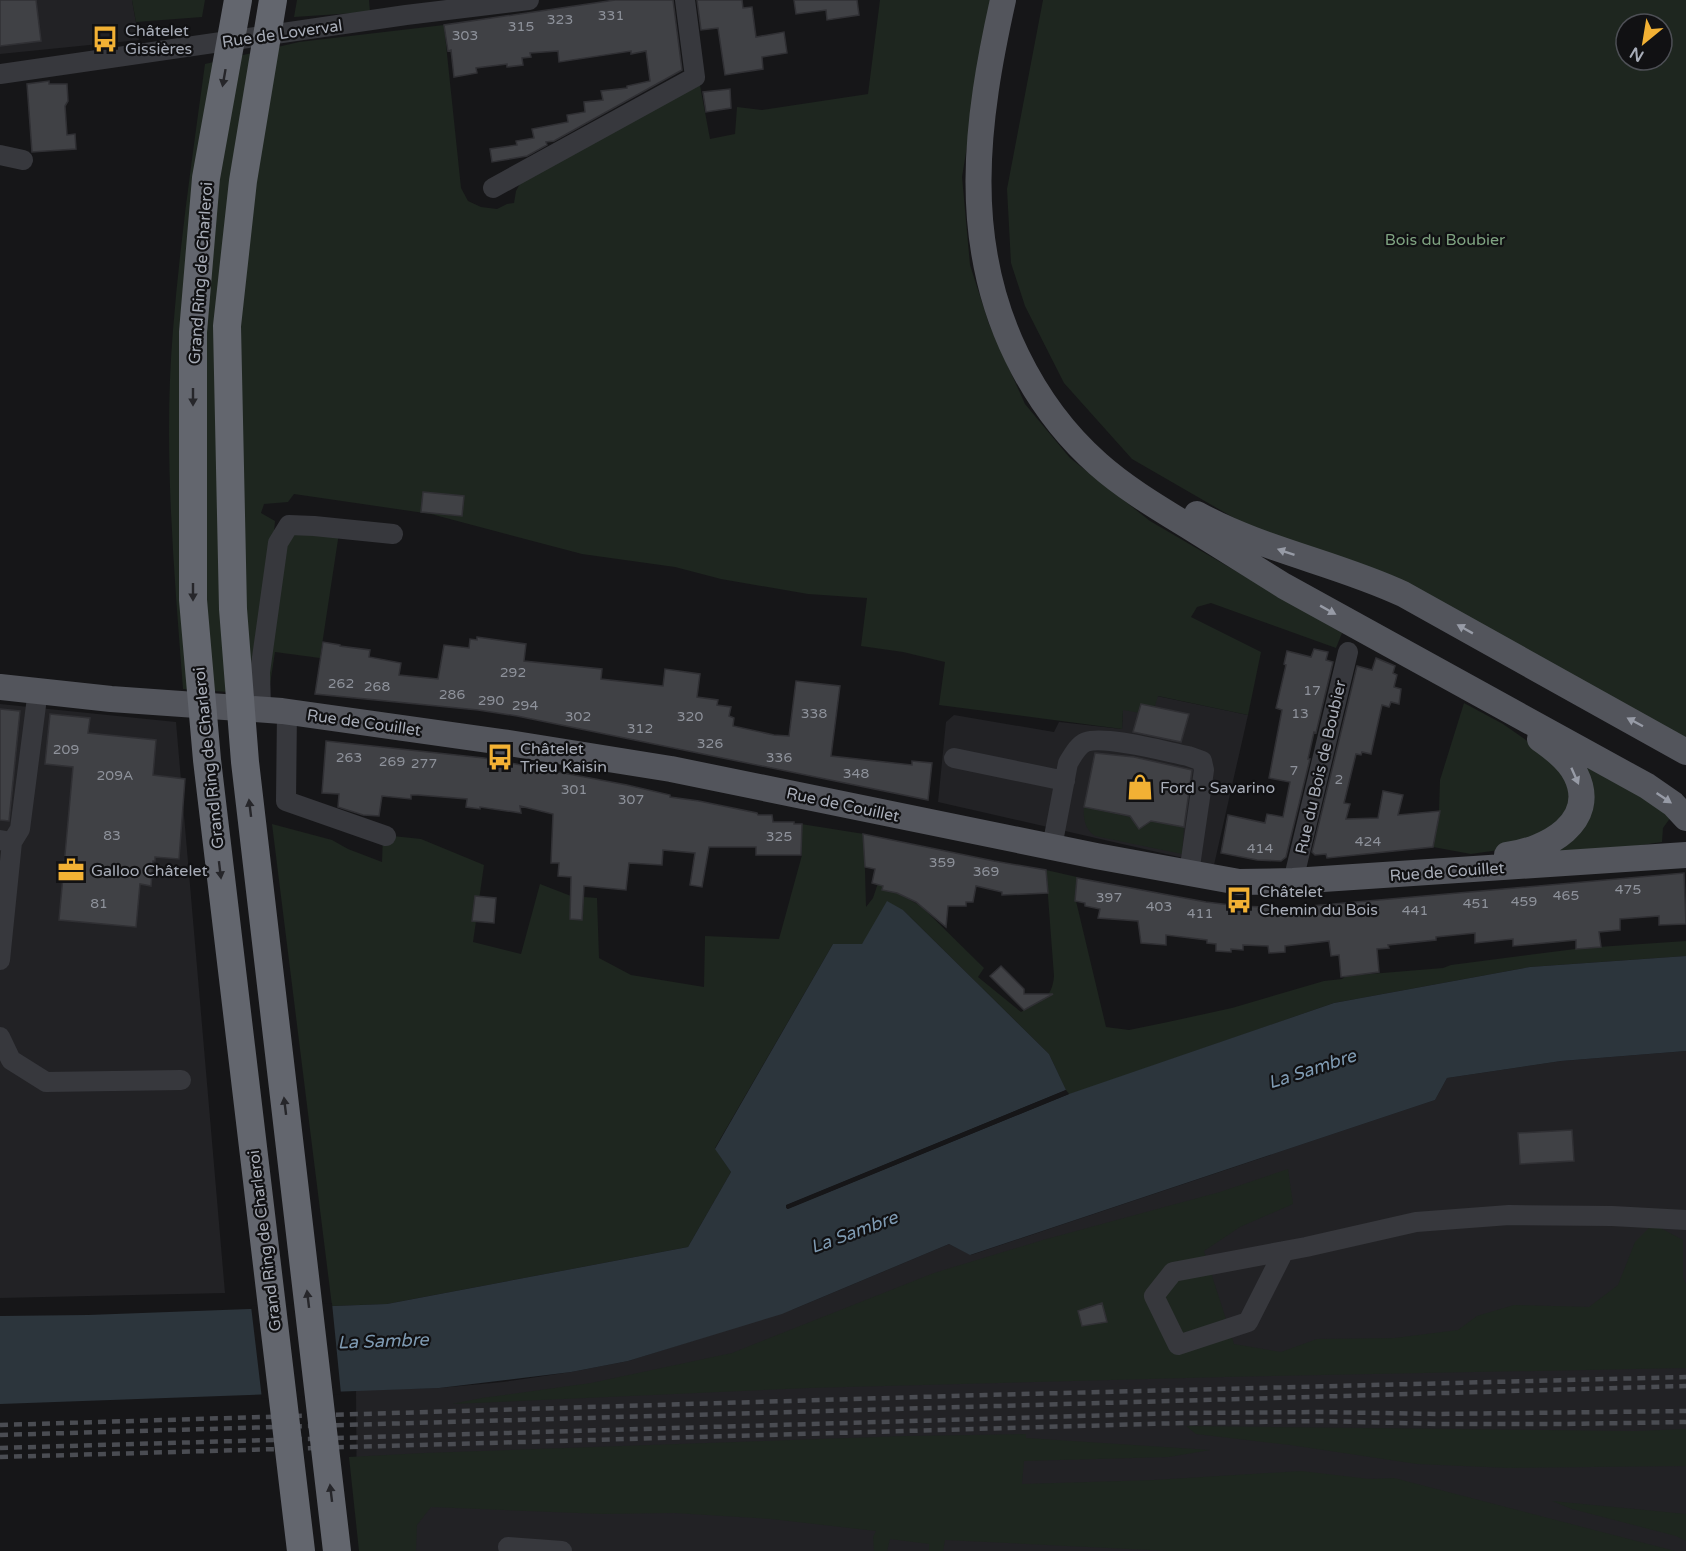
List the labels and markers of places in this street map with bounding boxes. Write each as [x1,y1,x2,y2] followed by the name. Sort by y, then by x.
[125,21,192,59] place label: Châtelet Gissières
[90,24,120,54] bus stop icon: Châtelet Gissières
[520,739,607,777] place label: Châtelet Trieu Kaisin
[485,742,515,772] bus stop icon: Châtelet Trieu Kaisin
[1125,772,1155,802] shop icon: Ford - Savarino
[1160,778,1275,798] place label: Ford - Savarino
[56,855,86,885] office icon: Galloo Châtelet
[91,861,208,881] place label: Galloo Châtelet
[1259,882,1378,920] place label: Châtelet Chemin du Bois
[1224,885,1254,915] bus stop icon: Châtelet Chemin du Bois

